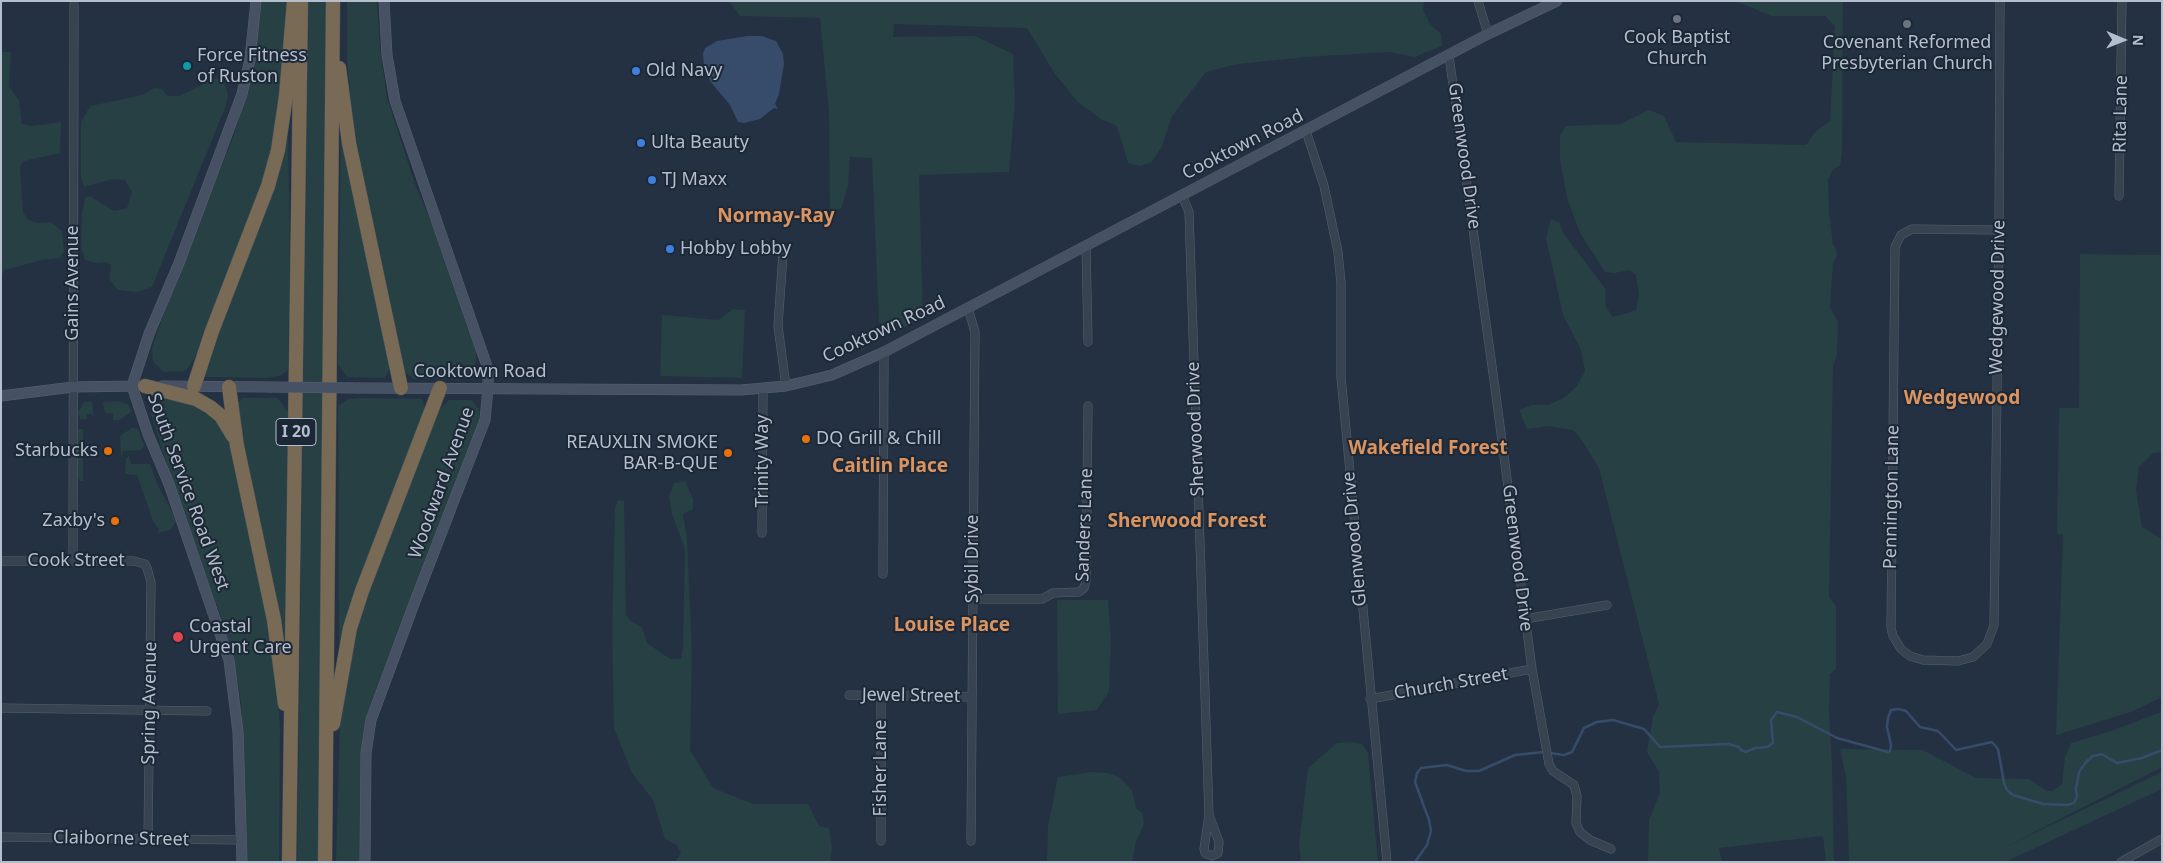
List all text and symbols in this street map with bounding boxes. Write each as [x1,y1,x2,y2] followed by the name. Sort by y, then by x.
[1671,13,1683,25] marker: Cook Baptist Church
[2098,15,2148,65] north arrow
[1901,18,1913,30] marker: Covenant Reformed Presbyterian Church
[1624,27,1730,70] place label: Cook Baptist Church
[1821,32,1993,74] place label: Covenant Reformed Presbyterian Church
[2129,34,2148,46] text: N
[197,45,307,88] place label: Force Fitness of Ruston
[181,60,193,72] marker: Force Fitness of Ruston
[646,60,723,82] place label: Old Navy
[630,65,642,77] marker: Old Navy
[2110,75,2132,153] street label: Rita Lane
[1443,81,1485,231] street label: Greenwood Drive
[1179,105,1307,185] street label: Cooktown Road
[651,132,749,154] place label: Ulta Beauty
[635,137,647,149] marker: Ulta Beauty
[662,169,727,191] place label: TJ Maxx
[646,174,658,186] marker: TJ Maxx
[717,206,835,228] district label: Normay-Ray
[1986,219,2010,375] street label: Wedgewood Drive
[62,225,84,341] street label: Gains Avenue
[680,238,791,260] place label: Hobby Lobby
[664,243,676,255] marker: Hobby Lobby
[819,292,949,368] street label: Cooktown Road
[413,361,547,383] street label: Cooktown Road
[1183,361,1209,497] street label: Sherwood Drive
[1904,388,2020,410] district label: Wedgewood
[142,390,234,594] street label: South Service Road West
[405,404,479,562] street label: Woodward Avenue
[752,415,774,507] street label: Trinity Way
[276,418,316,446] road number: I 20
[1880,425,1904,569] street label: Pennington Lane
[816,428,941,450] place label: DQ Grill & Chill
[566,432,718,474] place label: REAUXLIN SMOKE BAR-B-QUE
[800,433,812,445] marker: DQ Grill & Chill
[1348,438,1508,460] district label: Wakefield Forest
[15,440,98,462] place label: Starbucks
[102,445,114,457] marker: Starbucks
[722,447,734,459] marker: REAUXLIN SMOKE BAR-B-QUE
[832,456,948,478] district label: Caitlin Place
[1072,468,1098,582] street label: Sanders Lane
[1338,471,1372,607] street label: Glenwood Drive
[1497,483,1537,633] street label: Greenwood Drive
[42,510,105,532] place label: Zaxby's
[1107,511,1267,533] district label: Sherwood Forest
[109,515,121,527] marker: Zaxby's
[962,515,984,603] street label: Sybil Drive
[27,550,125,572] street label: Cook Street
[894,615,1010,637] district label: Louise Place
[189,616,292,659] place label: Coastal Urgent Care
[171,630,185,644] marker: Coastal Urgent Care
[138,641,162,765] street label: Spring Avenue
[1392,663,1510,705] street label: Church Street
[862,684,960,708] street label: Jewel Street
[870,720,892,816] street label: Fisher Lane
[53,827,189,851] street label: Claiborne Street

